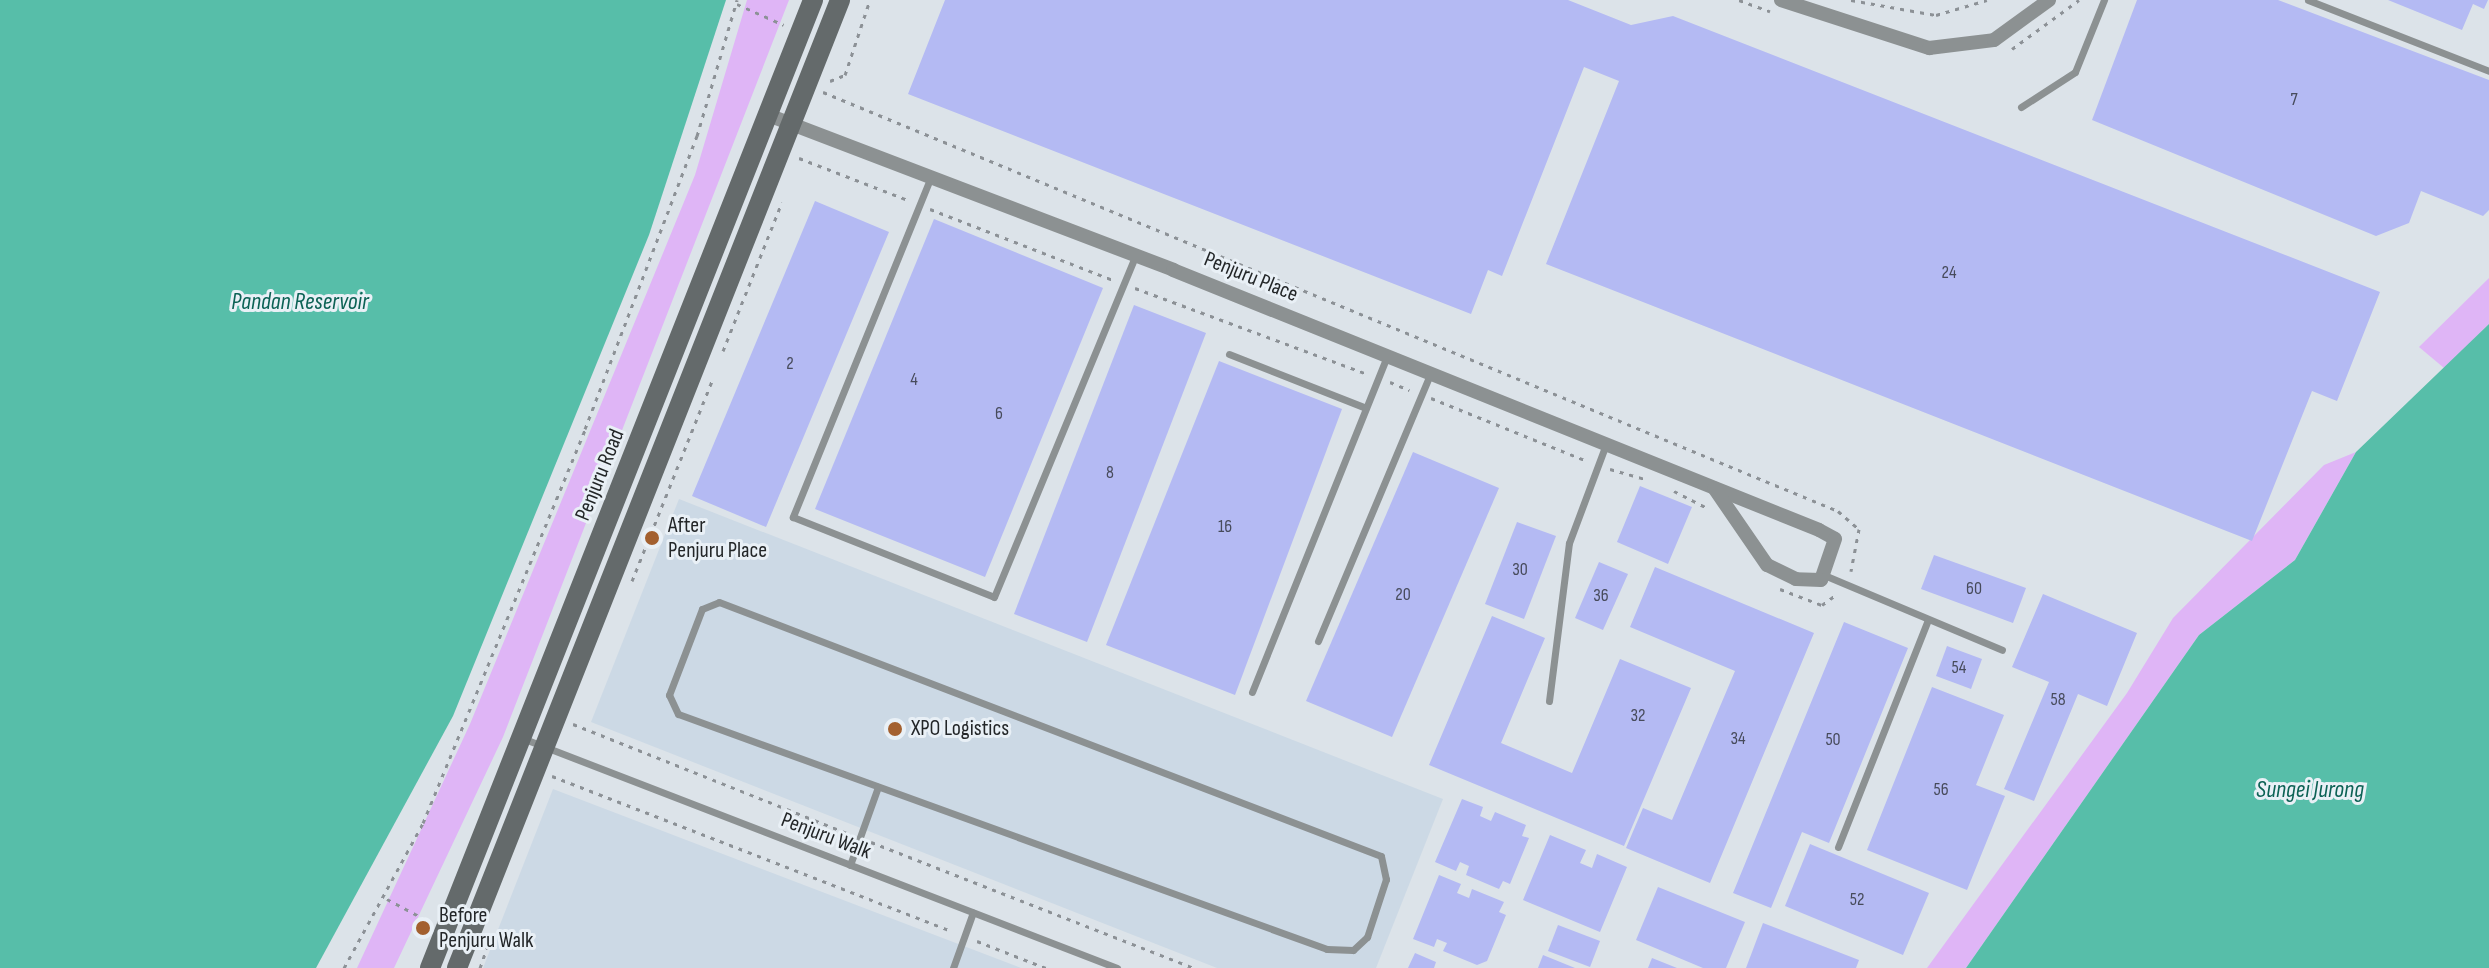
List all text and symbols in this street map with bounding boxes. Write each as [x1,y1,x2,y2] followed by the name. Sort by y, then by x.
[2290,89,2298,111] house number: 7
[1200,246,1302,308] street label: Penjuru Place
[1942,262,1956,284] house number: 24
[231,288,369,316] water label: Pandan Reservoir
[786,353,794,375] house number: 2
[910,369,918,391] house number: 4
[995,403,1003,425] house number: 6
[570,425,630,525] street label: Penjuru Road
[1106,462,1114,484] house number: 8
[668,512,767,564] place label: After Penjuru Place
[1218,516,1232,538] house number: 16
[643,529,661,547] marker: After Penjuru Place
[1512,559,1528,581] house number: 30
[1966,578,1982,600] house number: 60
[1395,584,1411,606] house number: 20
[1593,585,1609,607] house number: 36
[1952,657,1966,679] house number: 54
[2050,689,2066,711] house number: 58
[1631,705,1645,727] house number: 32
[911,716,1009,742] place label: XPO Logistics
[886,720,904,738] marker: XPO Logistics
[1730,728,1746,750] house number: 34
[1825,729,1841,751] house number: 50
[2256,776,2364,804] water label: Sungei Jurong
[1933,779,1949,801] house number: 56
[777,807,875,865] street label: Penjuru Walk
[1850,889,1864,911] house number: 52
[439,902,533,954] place label: Before Penjuru Walk
[414,919,432,937] marker: Before Penjuru Walk

